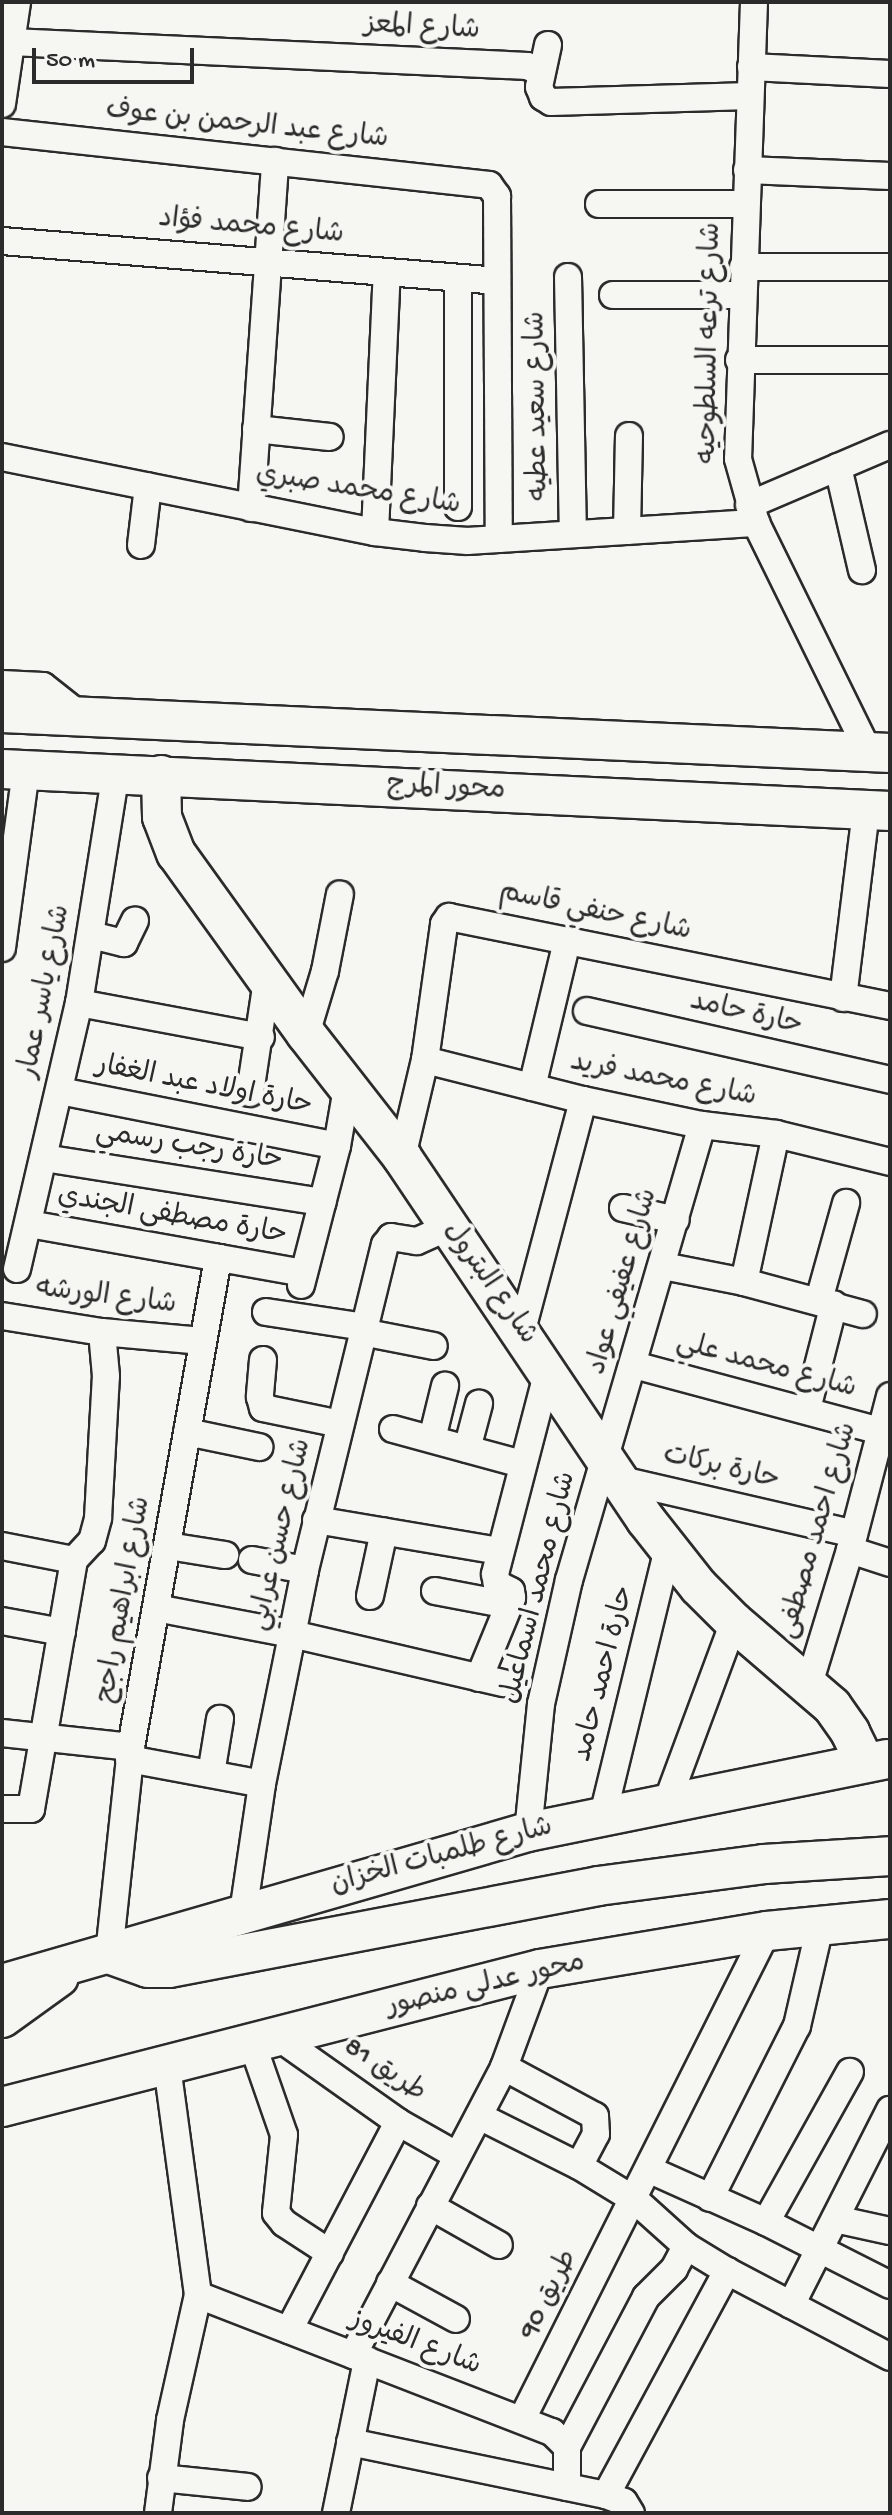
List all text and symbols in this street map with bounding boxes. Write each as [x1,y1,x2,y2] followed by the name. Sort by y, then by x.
[363,9,481,49] street label: شارع المعز
[36,32,198,82] scale bar
[46,47,95,76] text: 50 m
[104,94,390,158] street label: شارع عبد الرحمن بن عوف
[157,203,345,253] street label: شارع محمد فؤاد
[692,222,730,464] street label: شارع ترعه السلطوحيه
[521,311,557,501] street label: شارع سعيد عطيه
[253,458,463,524] street label: شارع محمد صبري
[386,769,506,809] street label: محور المرج
[496,876,694,950] street label: شارع حنفي قاسم
[13,902,79,1082] street label: شارع ياسر عمار
[686,986,806,1044] street label: حارة حامد
[567,1046,759,1116] street label: شارع محمد فريد
[93,1050,315,1124] street label: حارة اولاد عبد الغفار
[93,1117,285,1179] street label: حارة رجب رسمي
[55,1180,289,1254] street label: حارة مصطفى الجندي
[581,1185,667,1379] street label: شارع عفيفي عواد
[435,1216,543,1352] street label: شارع البترول
[34,1273,178,1323] street label: شارع الورشه
[672,1327,860,1407] street label: شارع محمد علي
[772,1419,866,1643] street label: شارع احمد مصطفى
[244,1436,320,1634] street label: شارع حسن عرابي
[660,1439,782,1499] street label: حارة بركات
[495,1468,585,1708] street label: شارع محمد اسماعيل
[90,1494,160,1706] street label: شارع ابراهيم راجح
[567,1583,643,1765] street label: حارة احمد حامد
[327,1811,557,1903] street label: شارع طلمبات الخزان
[384,1947,588,2025] street label: محور عدلى منصور
[336,2031,432,2111] street label: طريق 81
[513,2245,587,2345] street label: طريق 90
[345,2304,485,2384] street label: شارع الفيروز

